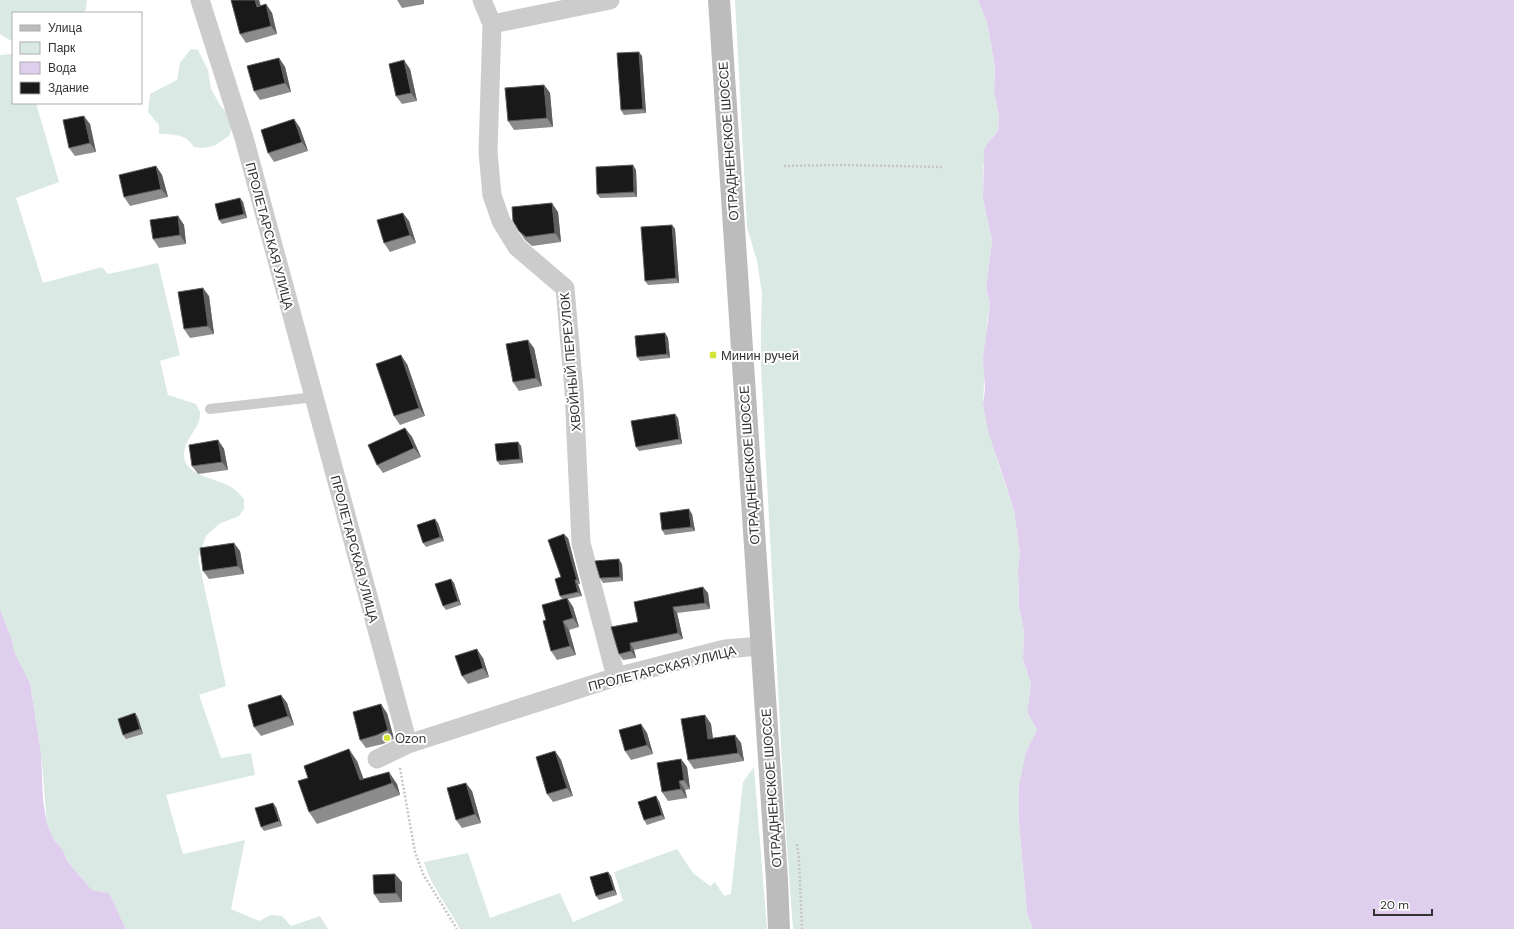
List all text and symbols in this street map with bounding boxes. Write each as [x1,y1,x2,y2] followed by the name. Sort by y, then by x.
[12,12,142,104] legend
[48,20,82,36] text: Улица
[48,40,76,56] text: Парк
[48,60,76,76] text: Вода
[714,60,743,221] street label: ОТРАДНЕНСКОЕ ШОССЕ
[48,80,89,96] text: Здание
[242,160,297,312] street label: ПРОЛЕТАРСКАЯ УЛИЦА
[556,291,585,432] street label: ХВОЙНЫЙ ПЕРЕУЛОК
[721,347,799,364] place label: Минин ручей
[708,350,718,360] marker: Минин ручей
[735,384,764,545] street label: ОТРАДНЕНСКОЕ ШОССЕ
[327,473,382,625] street label: ПРОЛЕТАРСКАЯ УЛИЦА
[586,642,738,695] street label: ПРОЛЕТАРСКАЯ УЛИЦА
[757,707,786,868] street label: ОТРАДНЕНСКОЕ ШОССЕ
[395,730,426,747] place label: Ozon
[382,733,392,743] marker: Ozon
[1374,891,1432,917] scale bar
[1380,897,1409,913] text: 20 m

